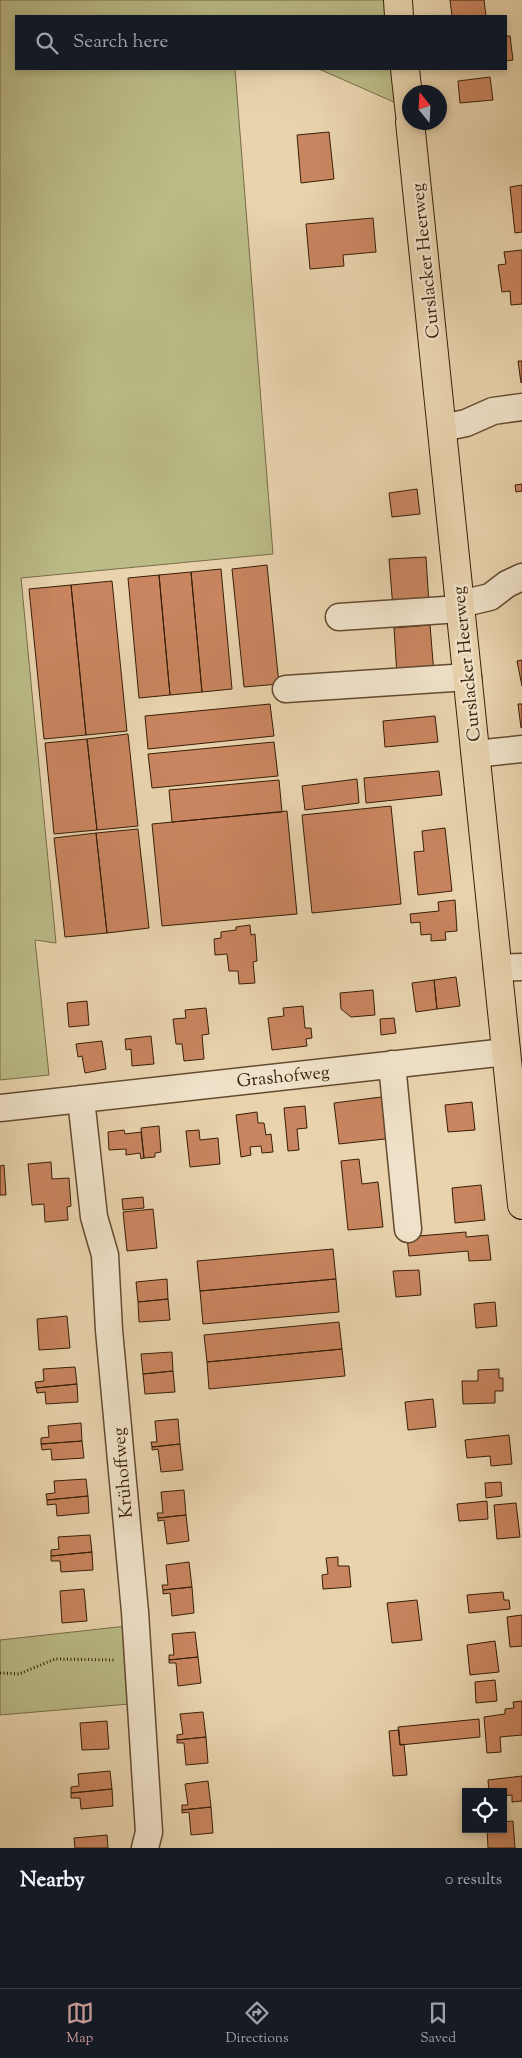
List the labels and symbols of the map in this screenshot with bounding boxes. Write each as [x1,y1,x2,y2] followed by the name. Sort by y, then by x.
[402,85,447,130] north arrow
[406,182,448,340] street label: Curslacker Heerweg
[447,585,489,743] street label: Curslacker Heerweg
[235,1060,331,1096] street label: Grashofweg
[107,1426,141,1519] street label: Krühoffweg

